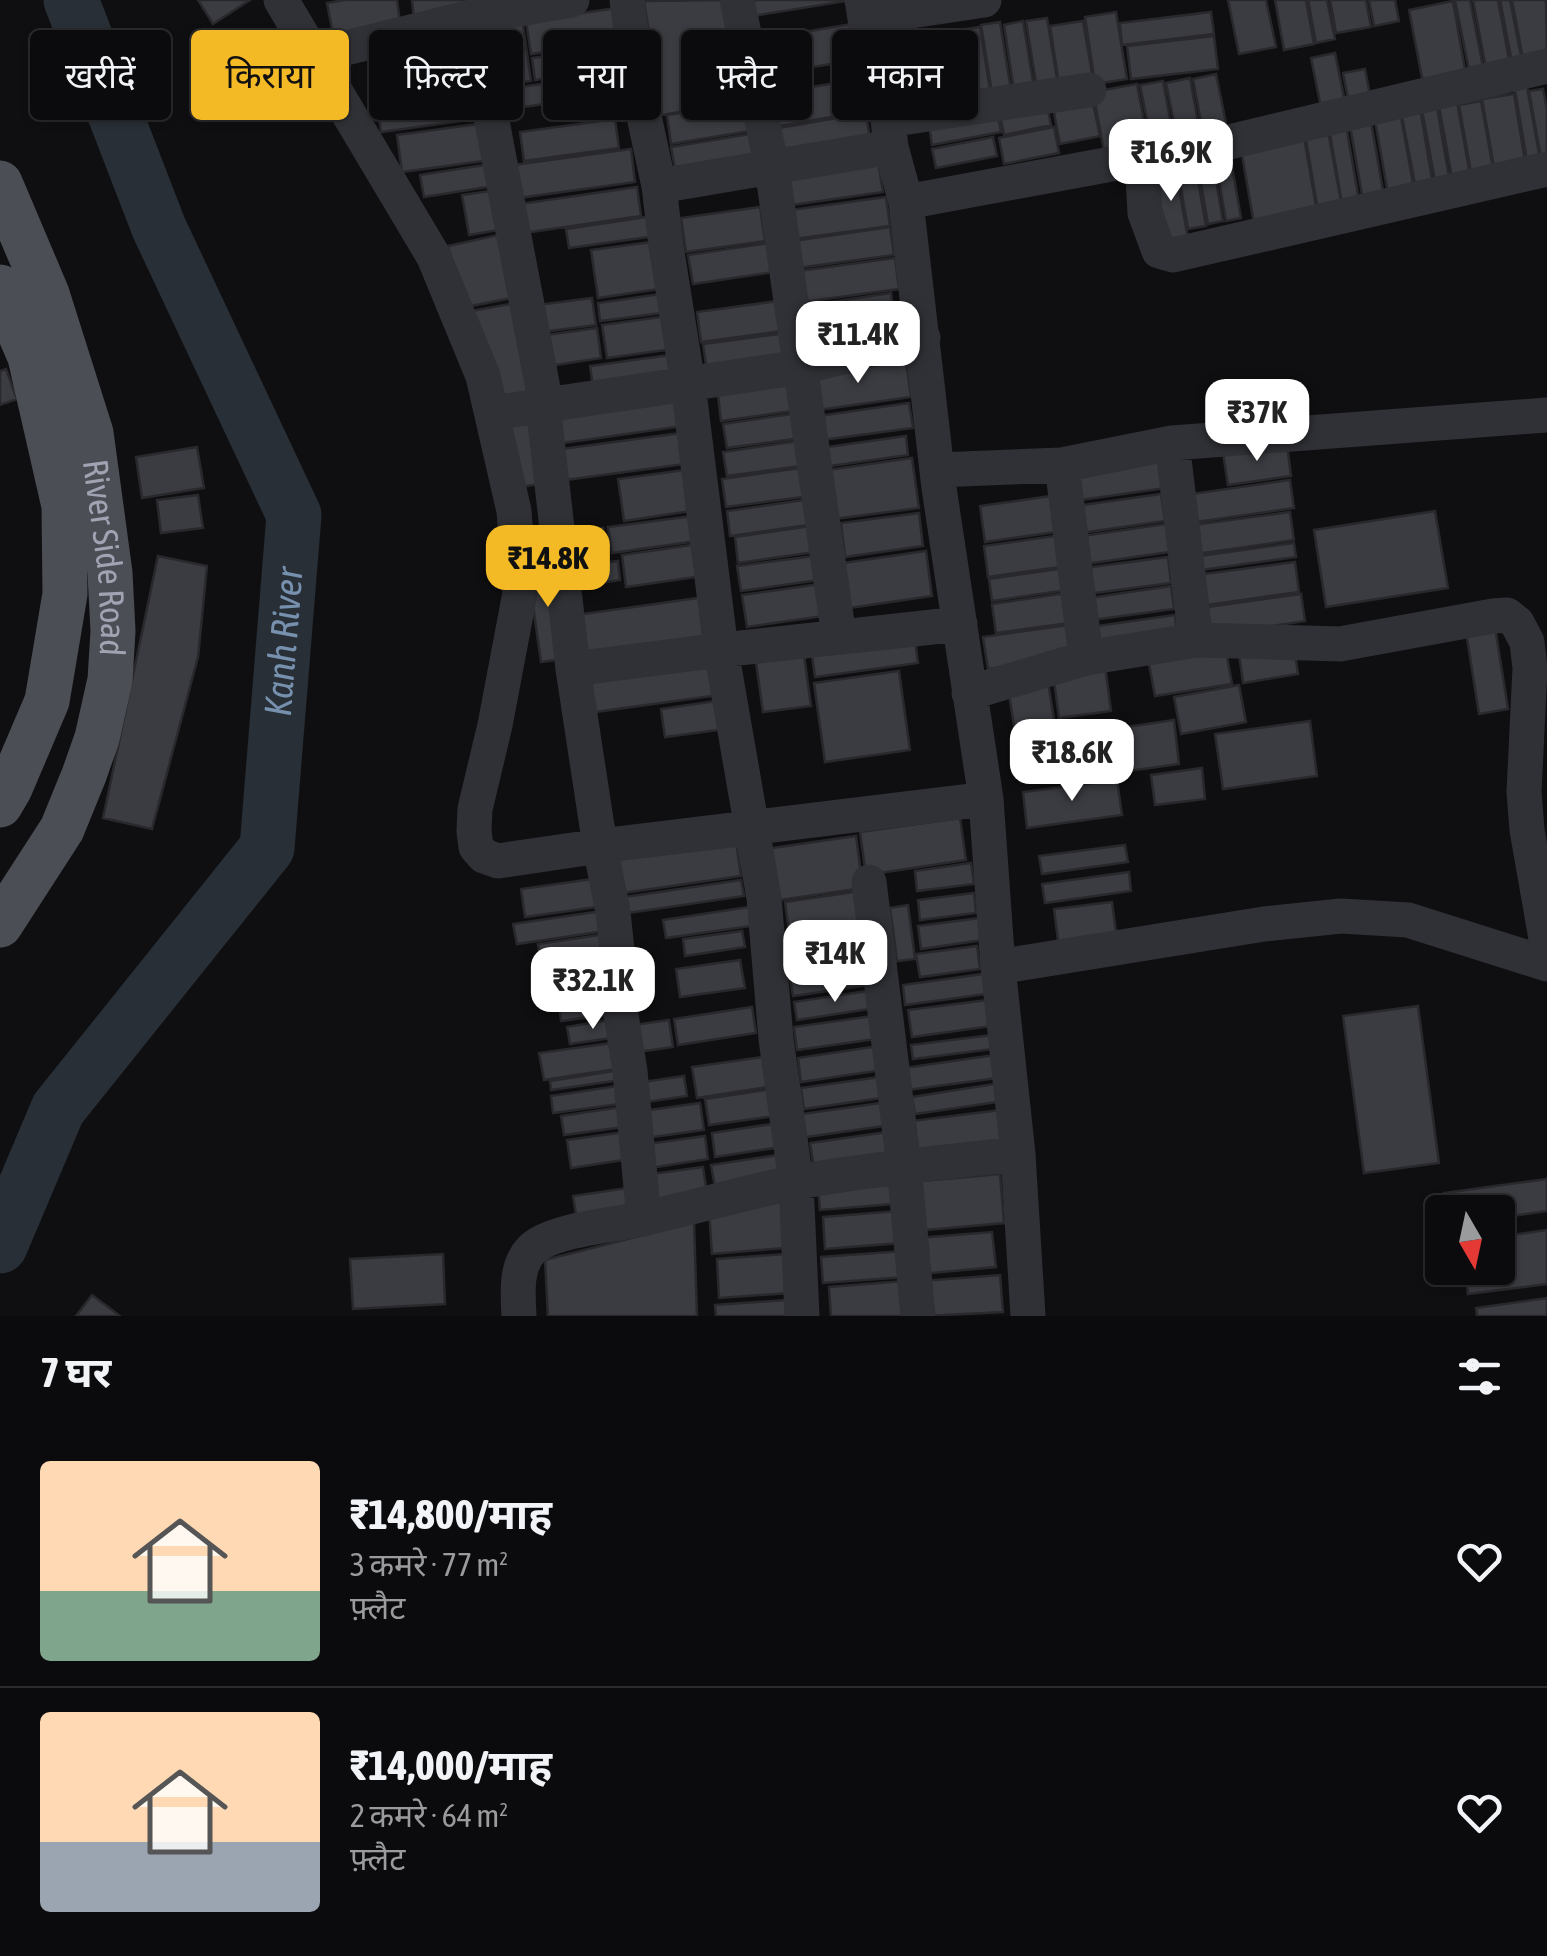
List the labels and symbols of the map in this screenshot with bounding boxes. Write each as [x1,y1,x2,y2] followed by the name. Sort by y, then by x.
[1090,119,1252,204] pin: ₹16.9K
[777,301,939,386] pin: ₹11.4K
[1198,379,1316,464] pin: ₹37K
[76,457,134,657] street label: River Side Road
[467,525,629,610] pin: ₹14.8K
[256,564,311,718] water label: Kanh River
[991,719,1153,804] pin: ₹18.6K
[776,920,894,1005] pin: ₹14K
[512,947,674,1032] pin: ₹32.1K
[1425,1195,1515,1285] north arrow

